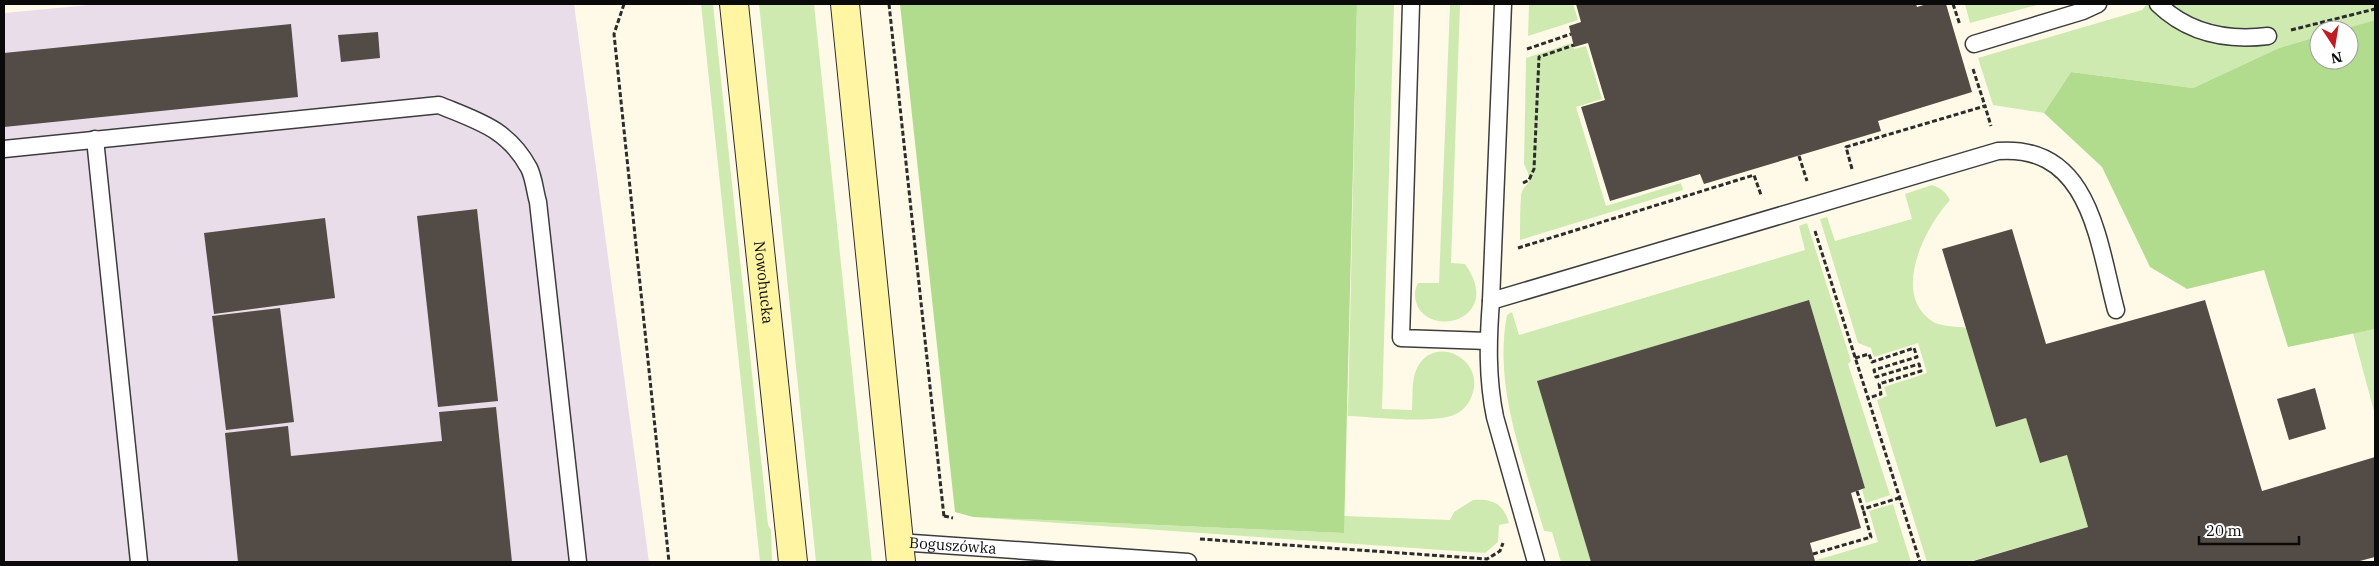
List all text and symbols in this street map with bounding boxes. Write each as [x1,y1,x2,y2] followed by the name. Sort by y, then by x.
[2309,20,2359,70] north arrow
[2329,48,2344,68] text: N
[750,240,778,325] street label: Nowohucka
[2199,514,2299,546] scale bar
[2206,521,2242,540] text: 20 m
[909,533,997,558] street label: Boguszówka

